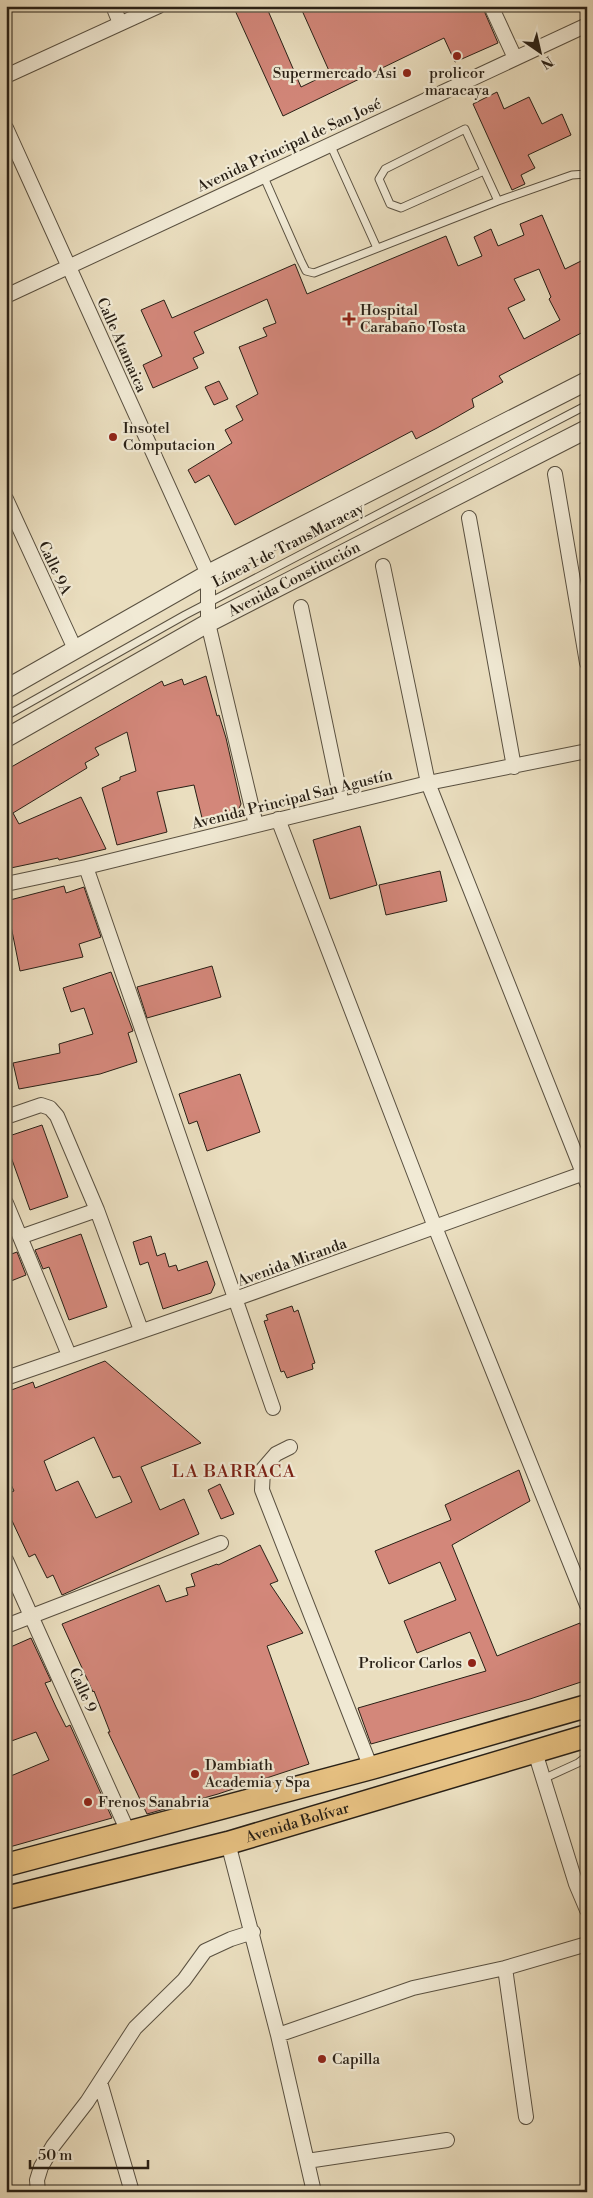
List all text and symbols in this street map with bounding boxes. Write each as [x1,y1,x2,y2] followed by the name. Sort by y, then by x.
[516,28,566,78] north arrow
[451,50,463,62] marker: prolicor maracaya
[537,51,556,73] text: N
[273,64,397,83] place label: Supermercado Asi
[425,64,490,100] place label: prolicor maracaya
[401,67,413,79] marker: Supermercado Asi
[193,94,384,197] street label: Avenida Principal de San José
[92,295,151,396] street label: Calle Atamaica
[360,301,466,337] place label: Hospital Carabaño Tosta
[342,312,356,326] marker: Hospital Carabaño Tosta
[123,419,215,455] place label: Insotel Computacion
[107,431,119,443] marker: Insotel Computacion
[209,499,368,592] street label: Línea 1 de TransMaracay
[34,538,75,599] street label: Calle 9A
[224,538,363,622] street label: Avenida Constitución
[189,765,394,834] street label: Avenida Principal San Agustín
[234,1234,350,1291] street label: Avenida Miranda
[172,1460,296,1483] district label: LA BARRACA
[358,1654,462,1673] place label: Prolicor Carlos
[466,1657,478,1669] marker: Prolicor Carlos
[64,1665,101,1715] street label: Calle 9
[204,1756,311,1792] place label: Dambiath Academia y Spa
[189,1768,201,1780] marker: Dambiath Academia y Spa
[98,1793,210,1812] place label: Frenos Sanabria
[82,1796,94,1808] marker: Frenos Sanabria
[242,1798,352,1848] street label: Avenida Bolívar
[332,2050,380,2069] place label: Capilla
[316,2053,328,2065] marker: Capilla
[30,2138,148,2170] scale bar
[38,2146,72,2165] text: 50 m

